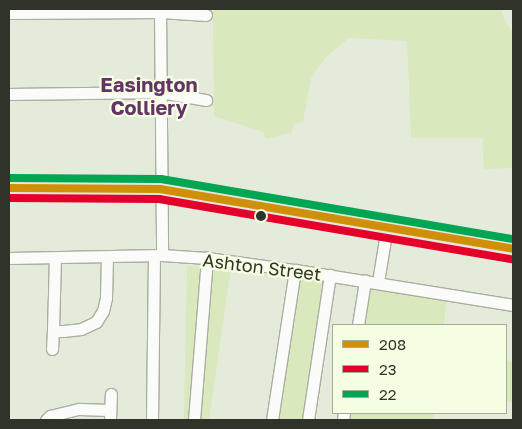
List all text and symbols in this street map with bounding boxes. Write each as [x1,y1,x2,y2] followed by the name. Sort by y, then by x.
[100,72,198,119] district label: Easington Colliery
[256,211,266,221] unlabelled marker
[202,249,322,285] street label: Ashton Street
[332,324,507,414] legend
[379,335,406,353] text: 208
[379,360,396,378] text: 23
[379,385,396,403] text: 22

